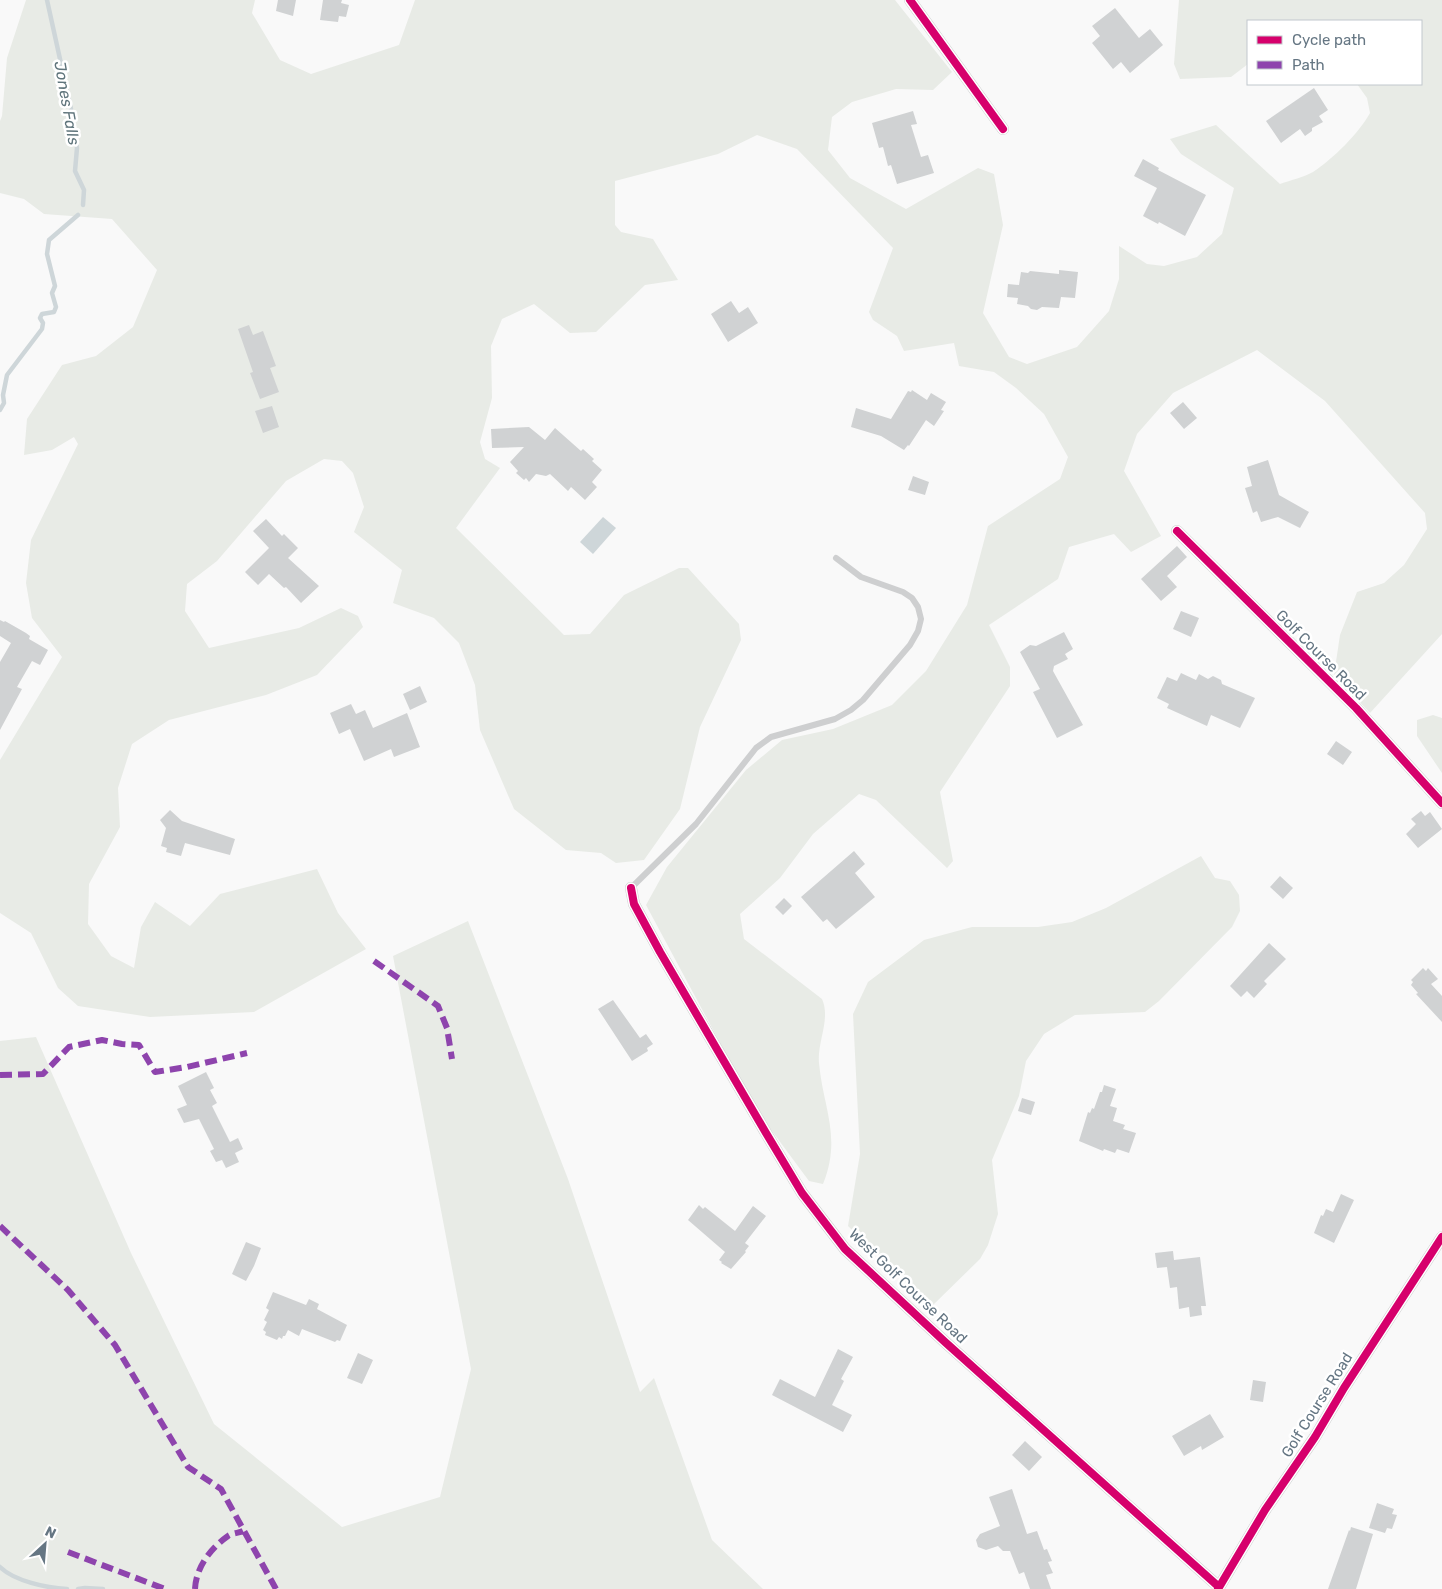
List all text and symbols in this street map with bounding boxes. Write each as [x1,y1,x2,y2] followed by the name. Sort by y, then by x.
[1247,20,1422,85] legend
[1292,31,1366,49] text: Cycle path
[1292,56,1325,74] text: Path
[50,60,84,146] water label: Jones Falls
[1272,606,1370,704] street label: Golf Course Road
[845,1225,971,1347] street label: West Golf Course Road
[1278,1349,1356,1461] street label: Golf Course Road
[20,1519,70,1569] north arrow
[42,1523,59,1543] text: N

